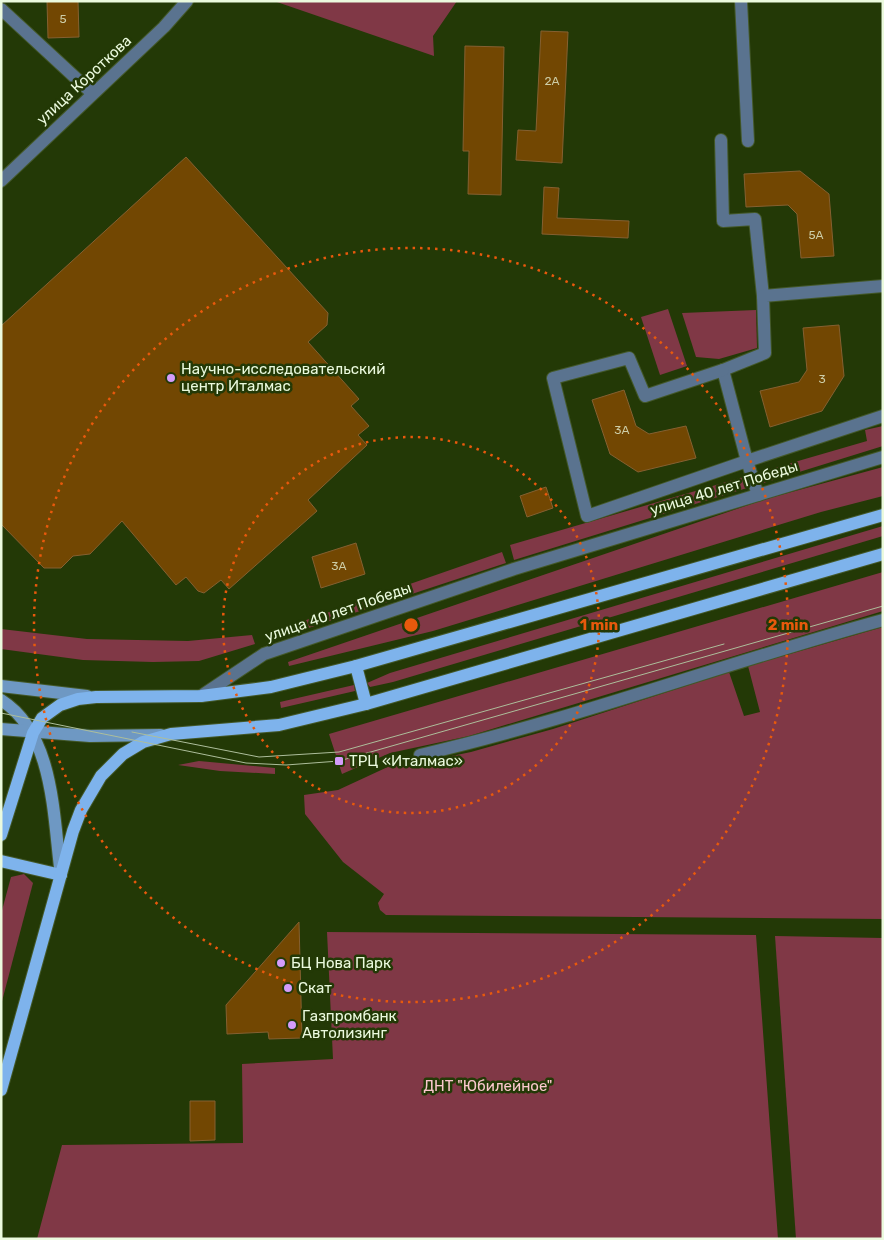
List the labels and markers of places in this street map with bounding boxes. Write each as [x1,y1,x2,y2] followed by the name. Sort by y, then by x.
[181,360,385,395] place label: Научно-исследовательский центр Италмас
[165,372,177,384] marker: Научно-исследовательский центр Италмас
[402,616,420,634] centre of rings
[349,752,463,770] place label: ТРЦ «Италмас»
[333,755,345,767] marker: ТРЦ «Италмас»
[291,954,391,972] place label: БЦ Нова Парк
[275,957,287,969] marker: БЦ Нова Парк
[298,979,332,997] place label: Скат
[282,982,294,994] marker: Скат
[302,1007,397,1042] place label: Газпромбанк Автолизинг
[286,1019,298,1031] marker: Газпромбанк Автолизинг

